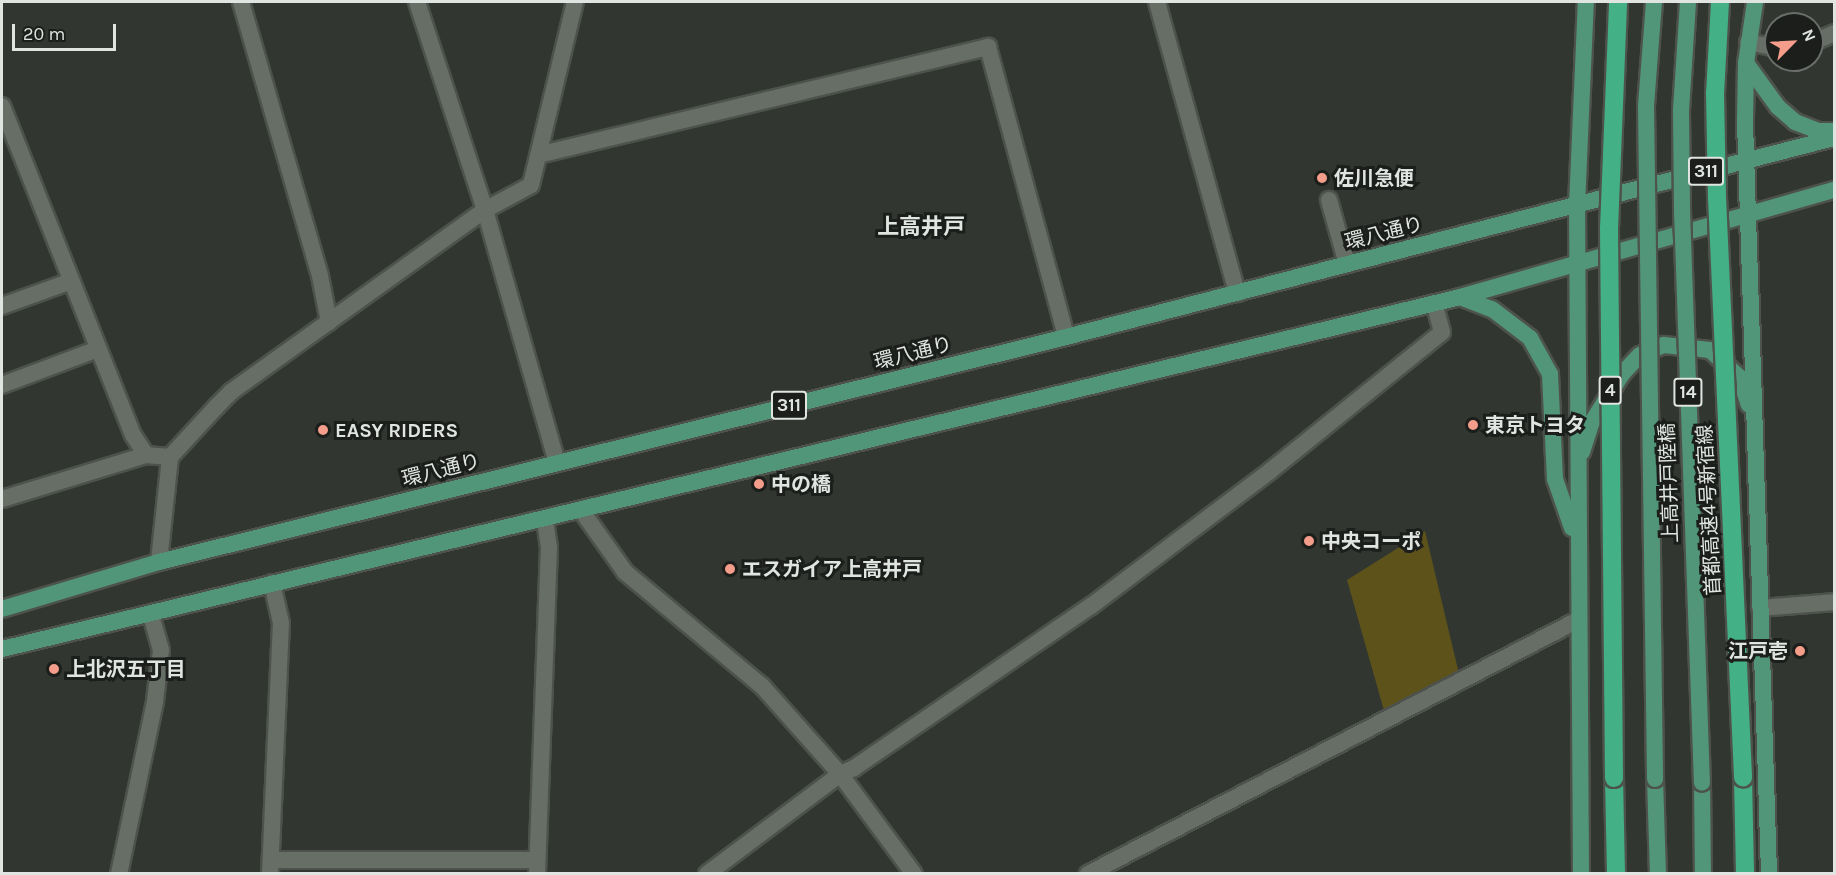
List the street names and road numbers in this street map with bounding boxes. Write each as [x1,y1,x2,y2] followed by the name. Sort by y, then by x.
[1686,156,1726,186] road number: 311
[1342,212,1426,254] street label: 環八通り
[871,332,955,374] street label: 環八通り
[1598,375,1622,405] road number: 4
[1673,377,1703,407] road number: 14
[770,390,808,420] road number: 311
[1655,423,1683,543] street label: 上高井戸陸橋
[1693,424,1725,596] street label: 首都高速4号新宿線
[399,449,483,491] street label: 環八通り

